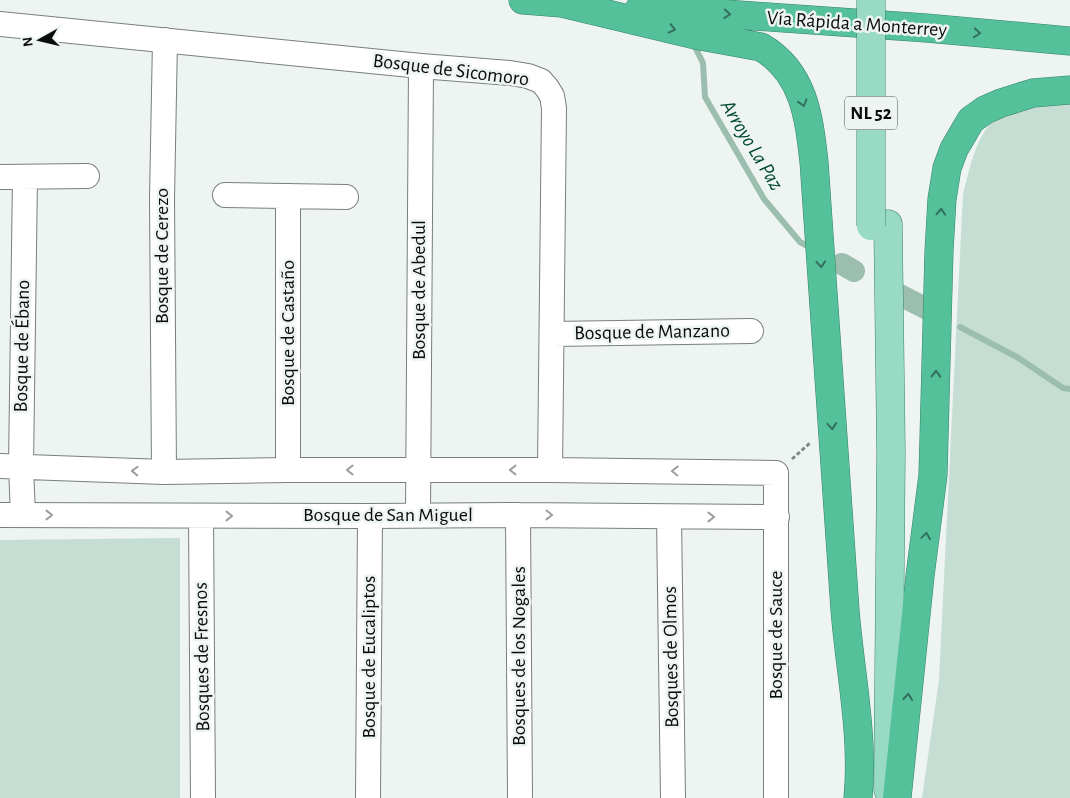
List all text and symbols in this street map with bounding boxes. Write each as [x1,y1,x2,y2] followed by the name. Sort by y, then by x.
[766,8,948,40] street label: Vía Rápida a Monterrey
[724,9,732,20] one-way arrow
[15,15,65,65] north arrow
[668,24,676,34] one-way arrow
[973,27,981,38] one-way arrow
[21,36,36,47] text: N
[372,51,530,89] street label: Bosque de Sicomoro
[716,95,787,194] water label: Arroyo La Paz
[845,96,897,130] road number: NL 52
[798,98,808,106] one-way arrow
[152,188,172,324] street label: Bosque de Cerezo
[935,207,946,215] one-way arrow
[409,220,429,360] street label: Bosque de Abedul
[278,260,298,406] street label: Bosque de Castaño
[815,260,826,268] one-way arrow
[10,280,33,412] street label: Bosque de Ébano
[574,321,730,343] street label: Bosque de Manzano
[931,370,941,378] one-way arrow
[826,422,837,430] one-way arrow
[346,465,354,475] one-way arrow
[508,465,516,475] one-way arrow
[131,466,138,476] one-way arrow
[671,466,679,477] one-way arrow
[303,505,473,525] street label: Bosque de San Miguel
[45,510,53,520] one-way arrow
[545,510,553,520] one-way arrow
[225,511,233,521] one-way arrow
[708,512,715,522] one-way arrow
[920,532,930,540] one-way arrow
[509,566,529,746] street label: Bosques de los Nogales
[766,571,786,699] street label: Bosque de Sauce
[359,576,379,738] street label: Bosque de Eucaliptos
[191,582,213,732] street label: Bosques de Fresnos
[660,586,682,728] street label: Bosques de Olmos
[902,693,913,701] one-way arrow

